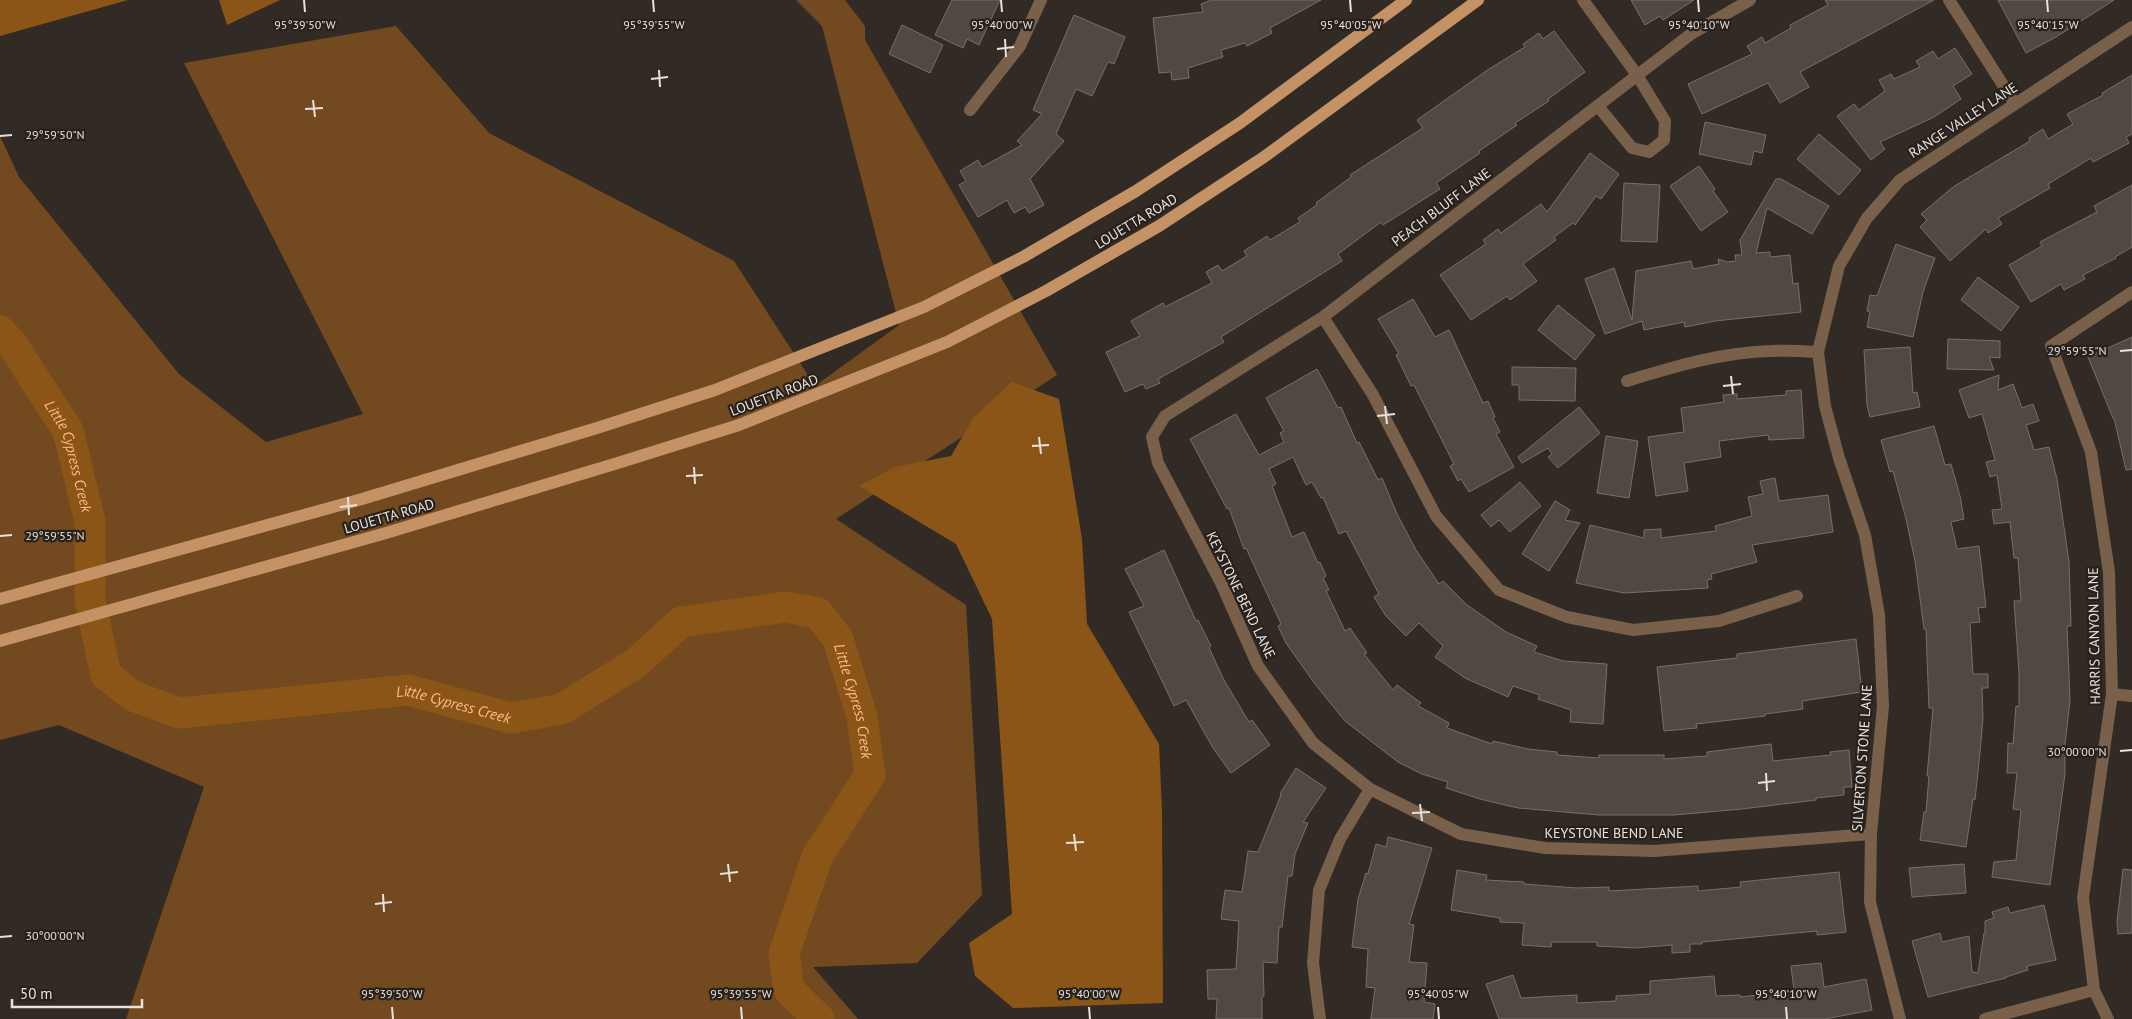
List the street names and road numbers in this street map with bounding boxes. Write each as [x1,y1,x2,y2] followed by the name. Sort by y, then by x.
[1905,78,2021,162] street label: RANGE VALLEY LANE
[1388,164,1494,250] street label: PEACH BLUFF LANE
[1091,189,1181,253] street label: LOUETTA ROAD
[727,370,821,420] street label: LOUETTA ROAD
[342,495,436,537] street label: LOUETTA ROAD
[1202,529,1280,661] street label: KEYSTONE BEND LANE
[2084,567,2104,705] street label: HARRIS CANYON LANE
[1848,684,1876,832] street label: SILVERTON STONE LANE
[1544,824,1684,842] street label: KEYSTONE BEND LANE

